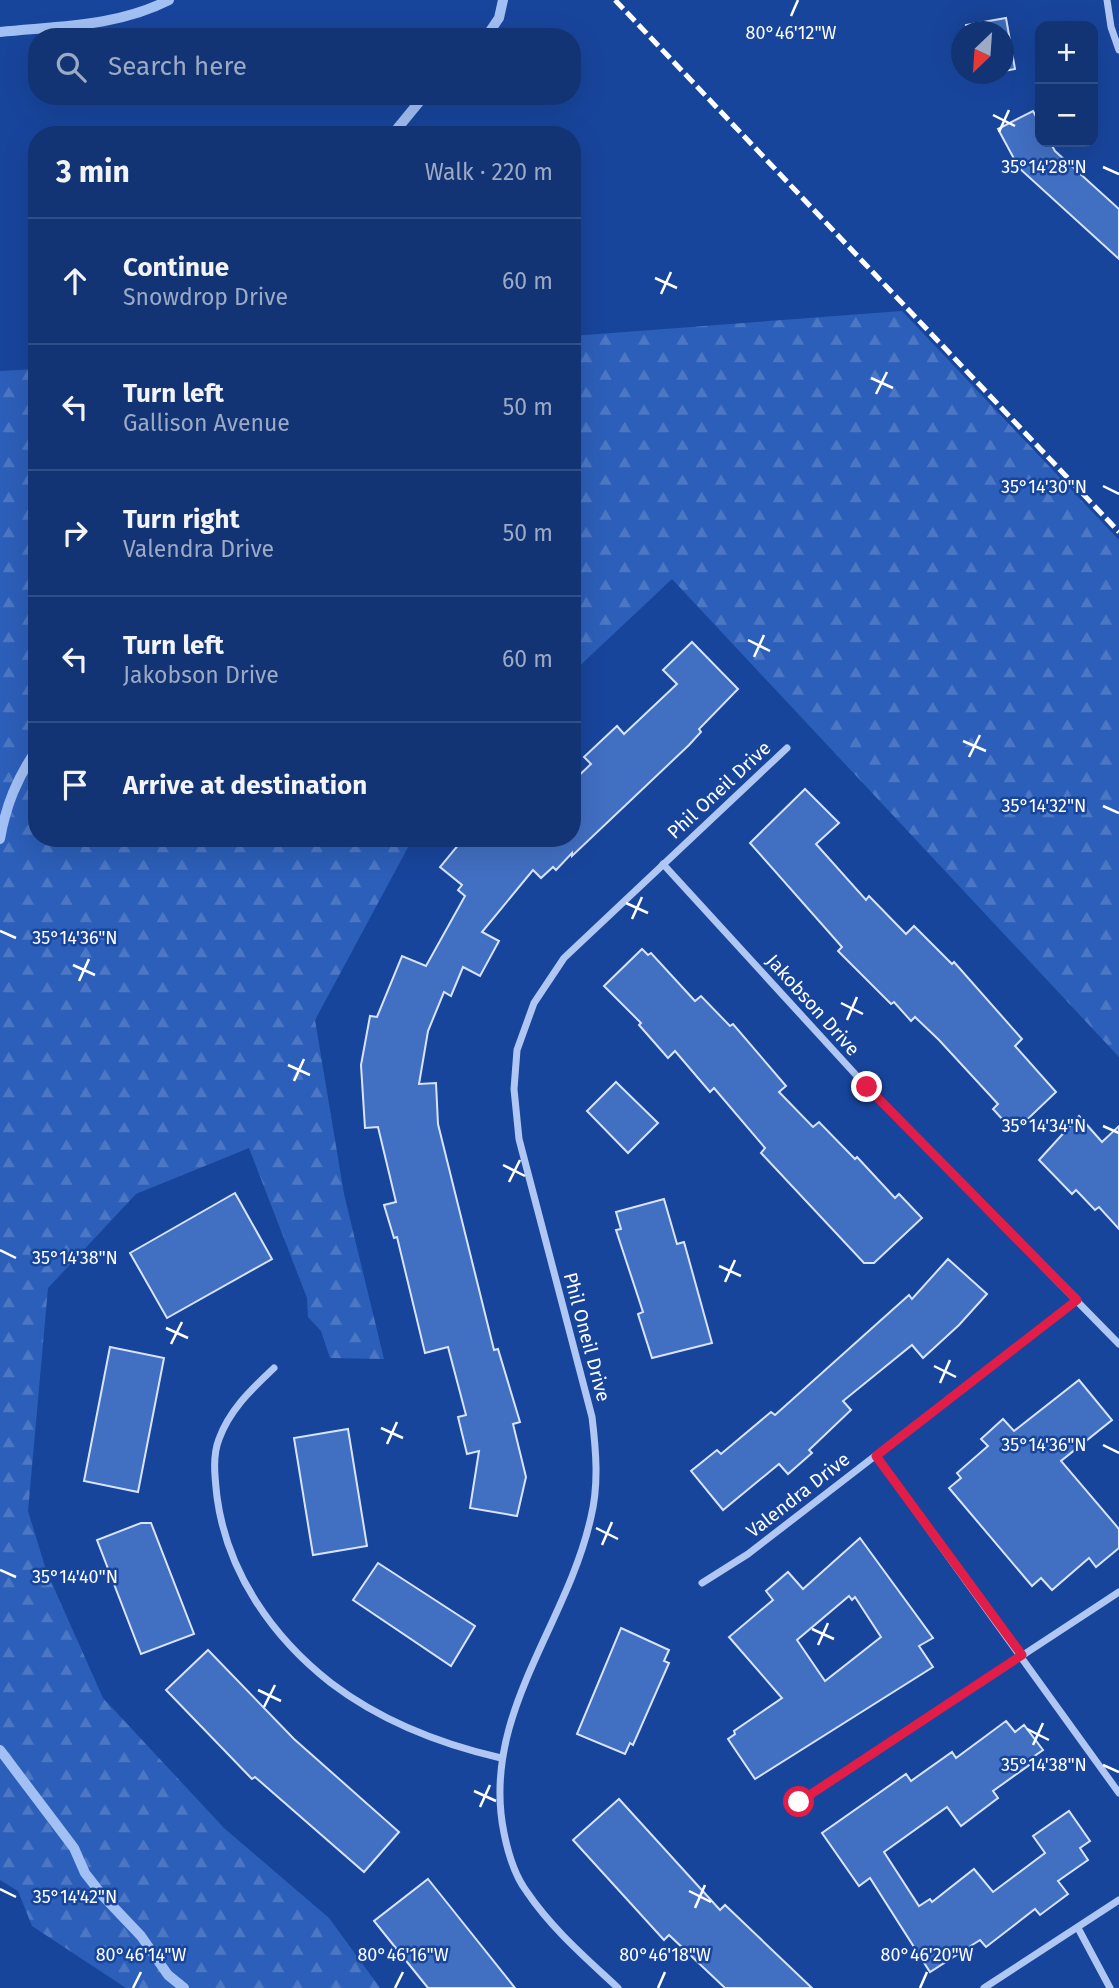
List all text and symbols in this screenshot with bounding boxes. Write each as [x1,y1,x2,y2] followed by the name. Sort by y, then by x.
[951,21,1014,84] north arrow
[1035,21,1098,147] map controls
[1035,21,1098,84] button: +
[746,22,837,44] text: 80°46'12"W
[28,28,581,105] search box
[52,48,90,86] icon: search
[108,51,247,82] text: Search here
[1035,84,1098,147] button: −
[56,154,130,190] text: 3 min
[1001,156,1087,178] text: 35°14'28"N
[425,158,553,186] text: Walk · 220 m
[123,252,229,283] text: Continue
[56,262,94,300] icon: ahead
[502,267,553,295] text: 60 m
[123,283,288,311] text: Snowdrop Drive
[123,378,224,409] text: Turn left
[56,388,94,426] icon: left
[503,393,553,421] text: 50 m
[123,409,290,437] text: Gallison Avenue
[1001,476,1087,498] text: 35°14'30"N
[123,504,240,535] text: Turn right
[56,514,94,552] icon: right
[503,519,553,547] text: 50 m
[123,535,274,563] text: Valendra Drive
[123,630,224,661] text: Turn left
[56,640,94,678] icon: left
[502,645,553,673] text: 60 m
[123,661,279,689] text: Jakobson Drive
[663,736,775,844] street label: Phil Oneil Drive
[56,766,94,804] icon: arrive
[123,770,367,801] text: Arrive at destination
[1002,795,1086,817] text: 35°14'32"N
[32,927,118,949] text: 35°14'36"N
[761,949,865,1061] street label: Jakobson Drive
[851,1071,882,1102] route end
[1002,1115,1086,1137] text: 35°14'34"N
[32,1247,118,1269] text: 35°14'38"N
[559,1270,615,1404] street label: Phil Oneil Drive
[1001,1434,1087,1456] text: 35°14'36"N
[742,1447,854,1543] street label: Valendra Drive
[32,1566,118,1588] text: 35°14'40"N
[1001,1754,1087,1776] text: 35°14'38"N
[783,1786,814,1817] route start
[33,1886,117,1908] text: 35°14'42"N
[96,1944,186,1966] text: 80°46'14"W
[357,1944,449,1966] text: 80°46'16"W
[619,1944,711,1966] text: 80°46'18"W
[881,1944,974,1966] text: 80°46'20"W

